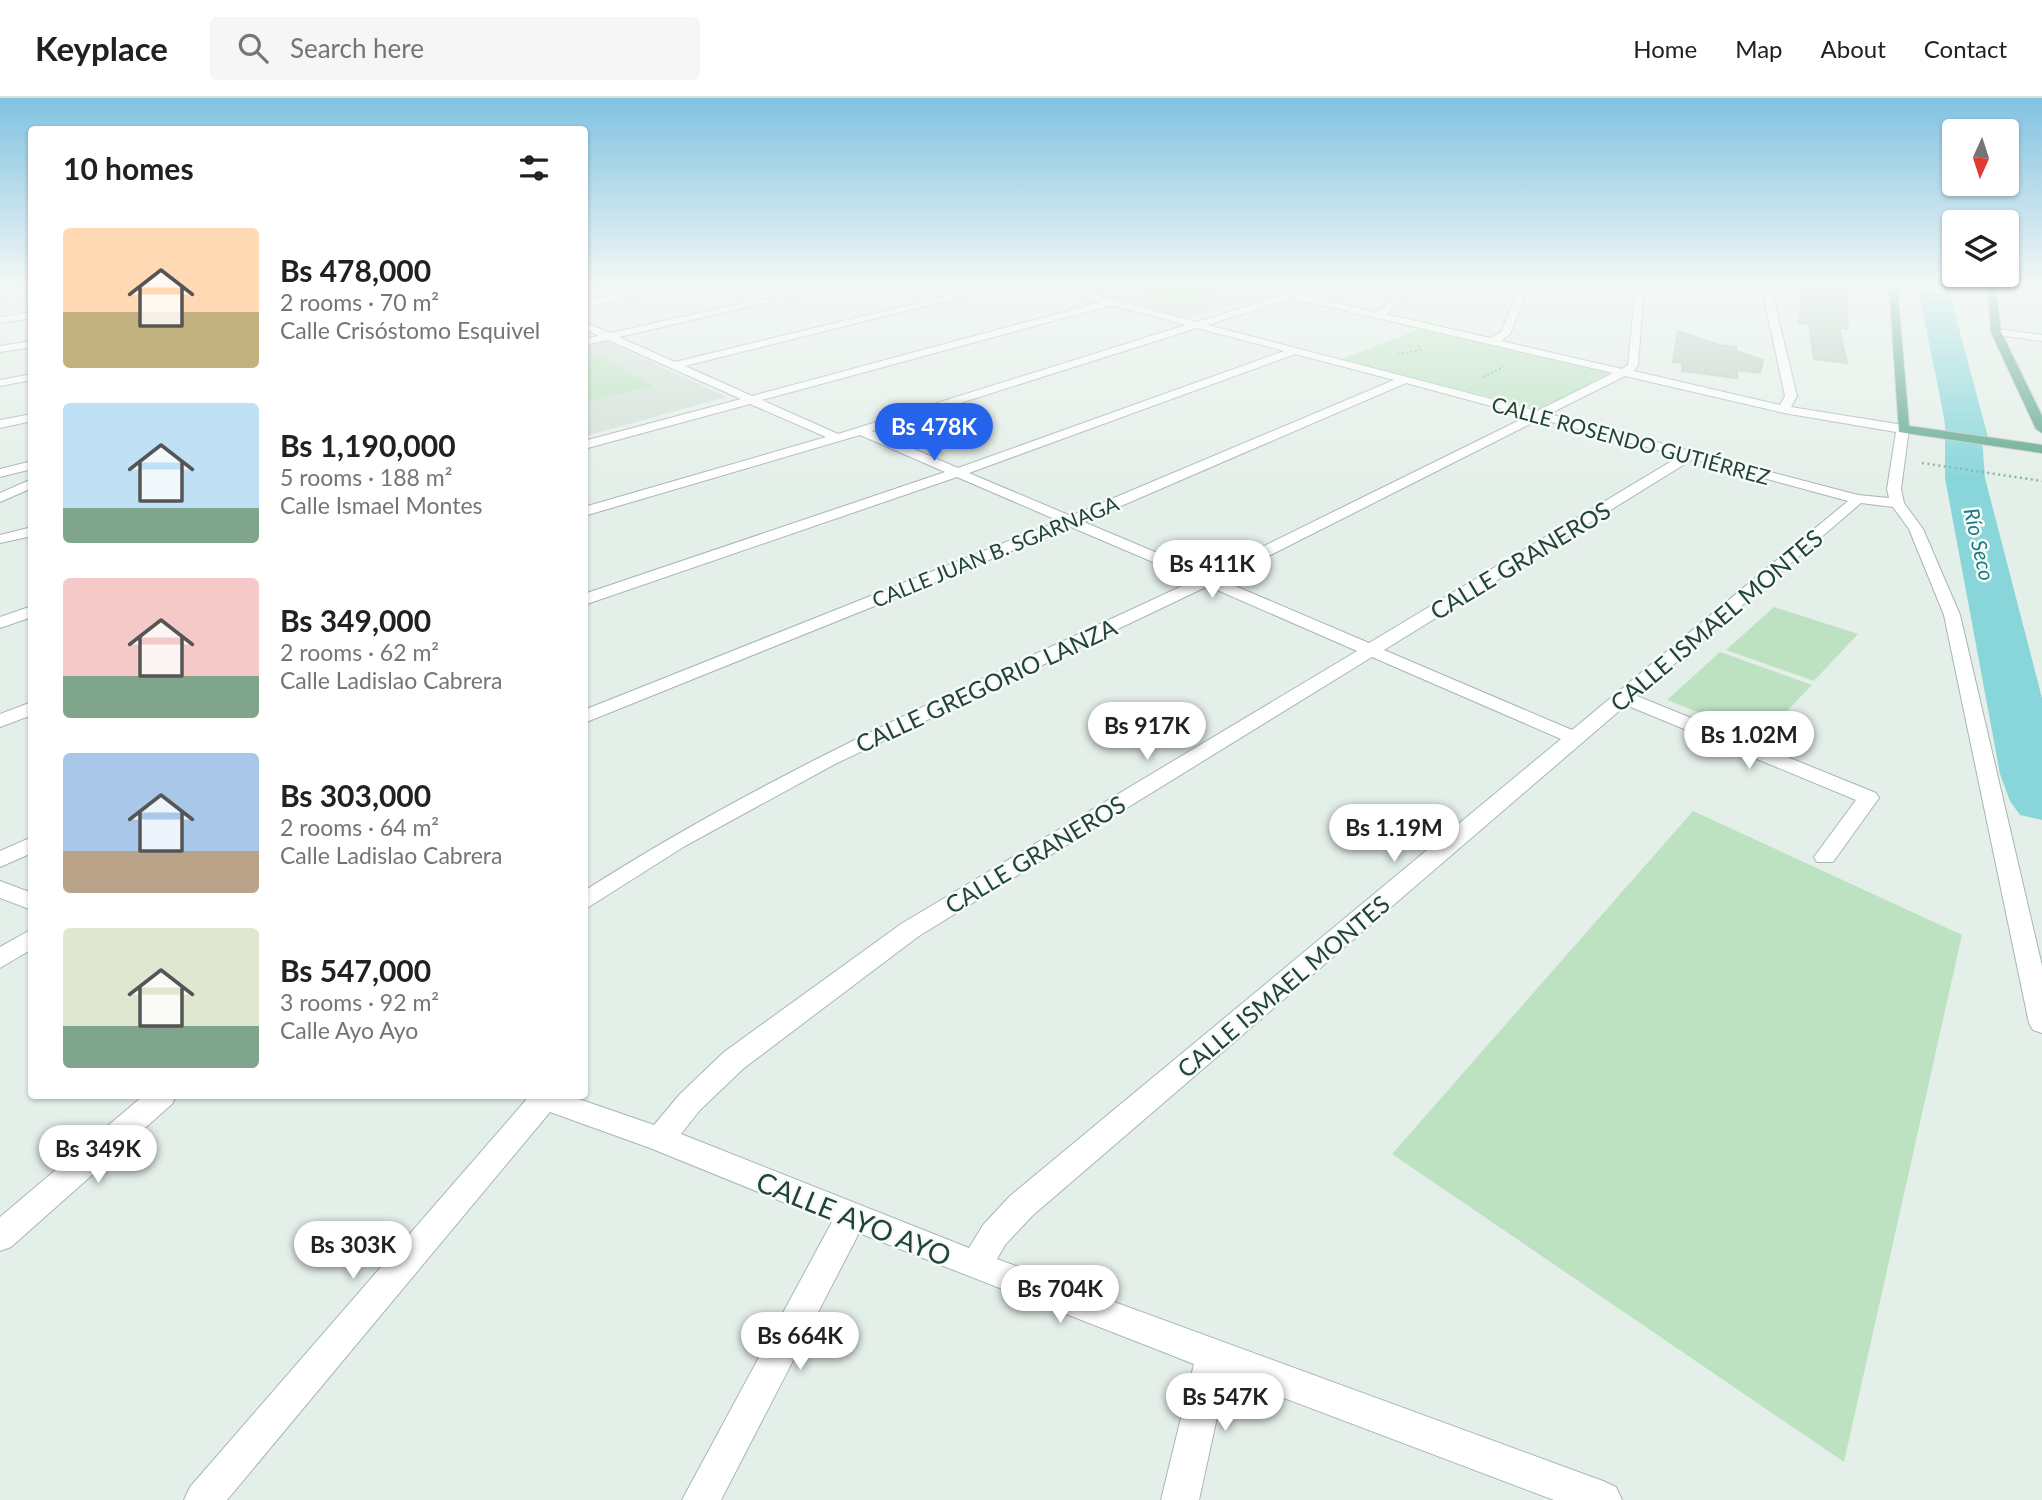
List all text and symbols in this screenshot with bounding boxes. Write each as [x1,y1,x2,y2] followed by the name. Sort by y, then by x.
[210,17,700,80] search box
[35,28,168,68] text: Keyplace
[234,29,272,67] icon: search
[290,32,424,64] text: Search here
[1633,34,1697,63] text: Home
[1735,34,1783,63] text: Map
[1821,34,1886,63] text: About
[1924,34,2007,63] text: Contact
[1942,119,2020,196] north arrow
[1942,119,2019,287] map controls
[515,149,553,187] icon: filters
[63,150,194,186] text: 10 homes
[1942,210,2019,287] button: layers
[280,252,431,288] text: Bs 478,000
[119,256,203,340] icon: home
[280,288,439,316] text: 2 rooms · 70 m²
[280,316,540,344] text: Calle Crisóstomo Esquivel
[1489,391,1773,489] street label: CALLE ROSENDO GUTIÉRREZ
[869,404,999,463] pin: Bs 478K
[891,412,977,440] text: Bs 478K
[280,427,456,463] text: Bs 1,190,000
[119,431,203,515] icon: home
[280,463,452,491] text: 5 rooms · 188 m²
[868,490,1123,612] street label: CALLE JUAN B. SGARNAGA
[280,491,483,519] text: Calle Ismael Montes
[1425,495,1615,625] street label: CALLE GRANEROS
[1960,505,2000,583] water label: Río Seco
[1604,523,1828,717] street label: CALLE ISMAEL MONTES
[1147,540,1277,600] pin: Bs 411K
[1169,549,1255,577] text: Bs 411K
[280,602,431,638] text: Bs 349,000
[119,606,203,690] icon: home
[851,611,1122,758] street label: CALLE GREGORIO LANZA
[280,638,439,666] text: 2 rooms · 62 m²
[280,666,502,694] text: Calle Ladislao Cabrera
[1082,702,1212,762] pin: Bs 917K
[1104,711,1190,739] text: Bs 917K
[1677,712,1821,771] pin: Bs 1.02M
[1700,720,1798,748] text: Bs 1.02M
[280,777,431,813] text: Bs 303,000
[119,781,203,865] icon: home
[940,789,1130,919] street label: CALLE GRANEROS
[1322,804,1466,864] pin: Bs 1.19M
[280,813,439,841] text: 2 rooms · 64 m²
[1345,813,1443,841] text: Bs 1.19M
[280,841,502,869] text: Calle Ladislao Cabrera
[1171,889,1395,1083] street label: CALLE ISMAEL MONTES
[280,952,431,988] text: Bs 547,000
[119,956,203,1040] icon: home
[280,988,439,1016] text: 3 rooms · 92 m²
[280,1016,418,1044] text: Calle Ayo Ayo
[33,1126,163,1185] pin: Bs 349K
[55,1134,141,1162] text: Bs 349K
[752,1164,956,1272] street label: CALLE AYO AYO
[288,1222,418,1281] pin: Bs 303K
[310,1230,396,1258] text: Bs 303K
[995,1266,1125,1325] pin: Bs 704K
[1017,1274,1103,1302] text: Bs 704K
[735,1312,865,1372] pin: Bs 664K
[757,1321,843,1349] text: Bs 664K
[1160,1374,1290,1433] pin: Bs 547K
[1182,1382,1268,1410] text: Bs 547K

